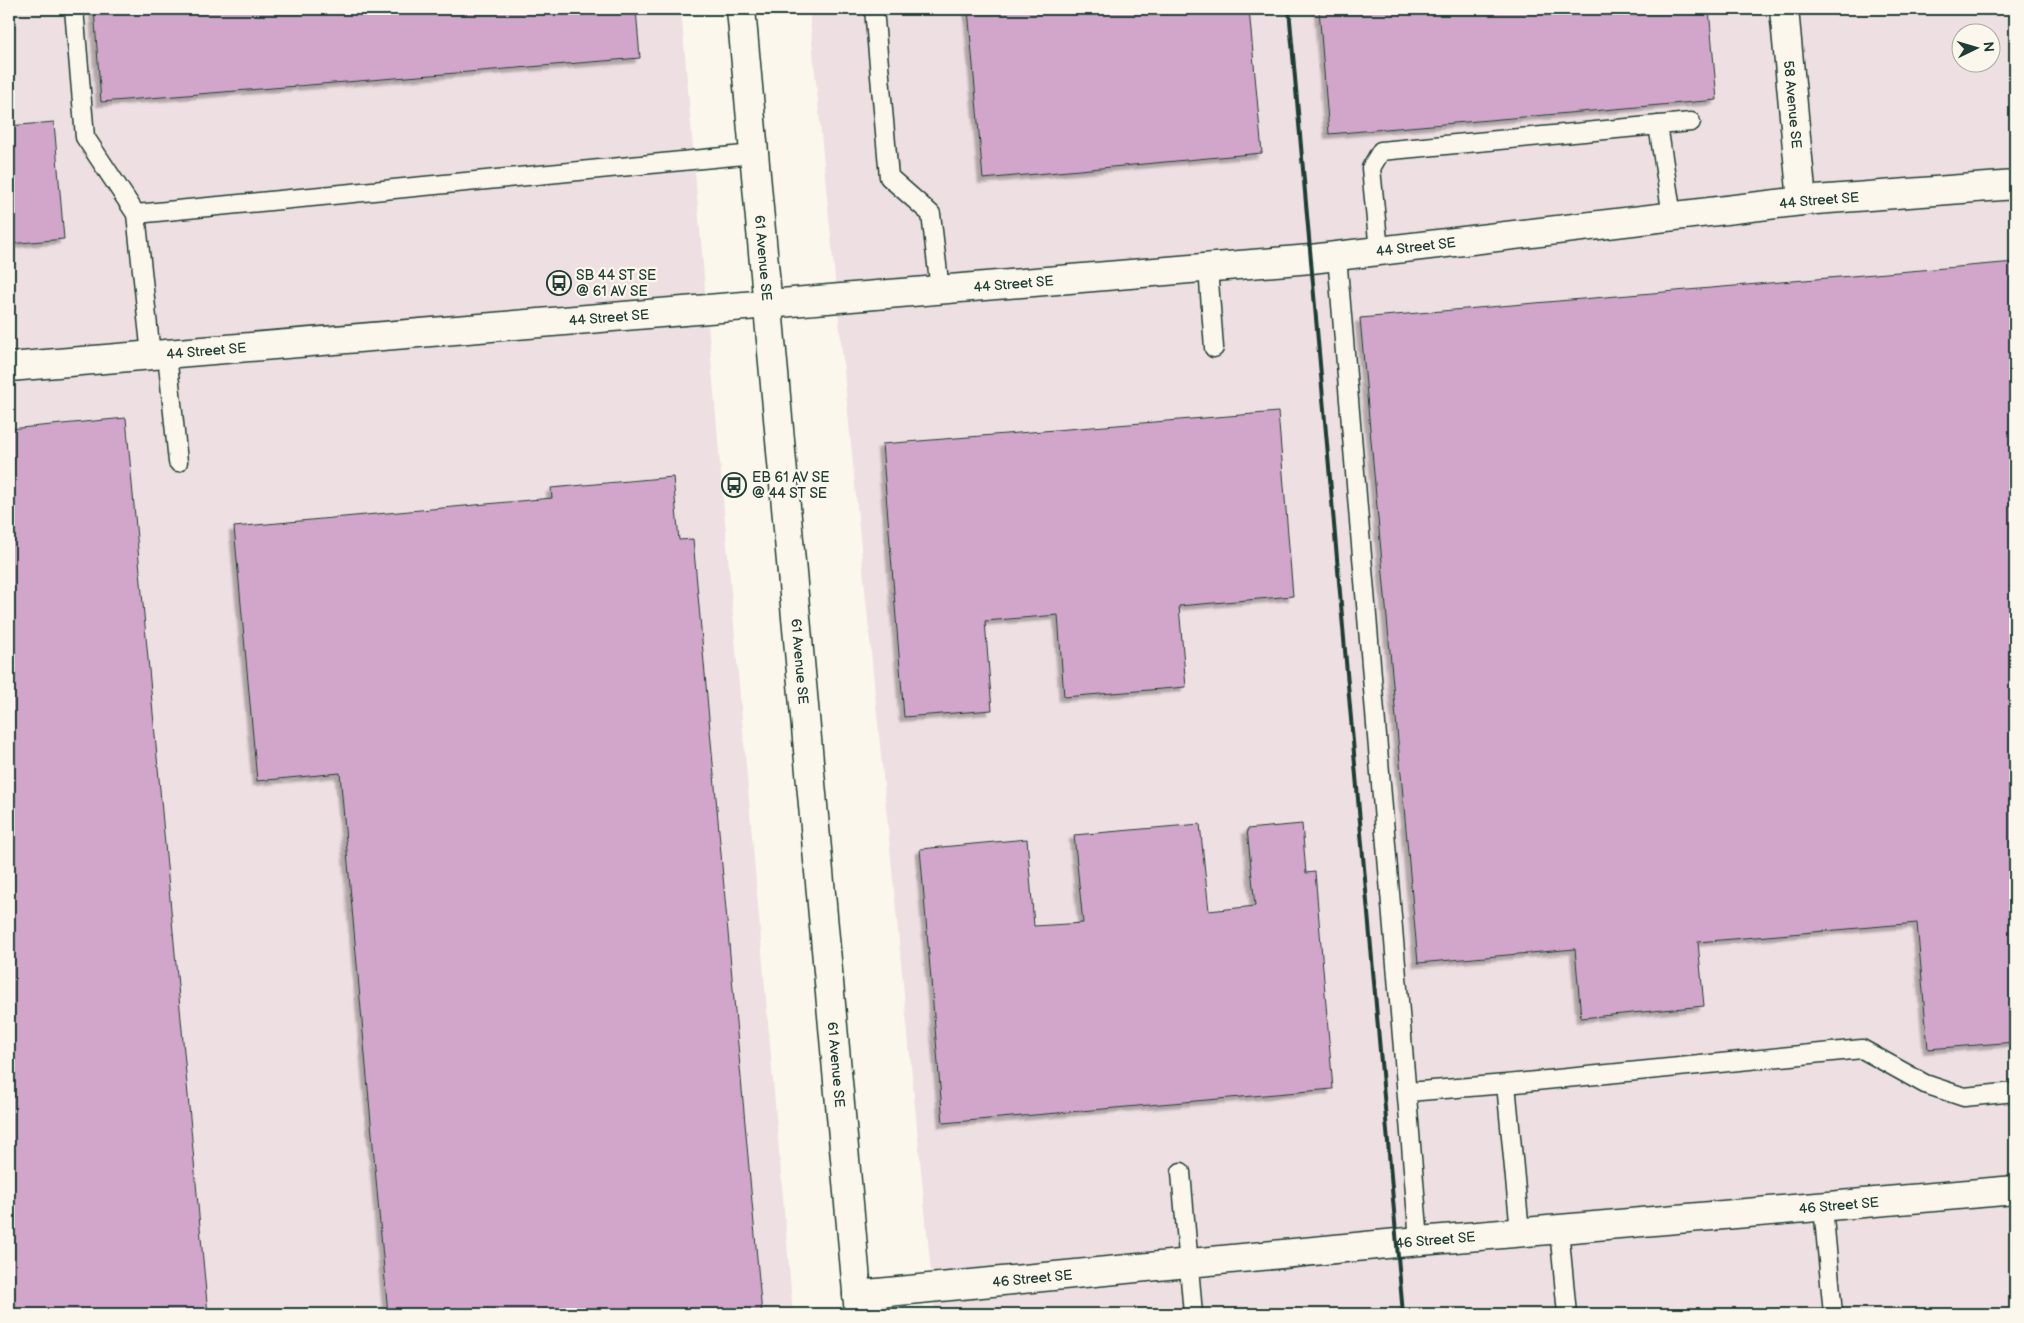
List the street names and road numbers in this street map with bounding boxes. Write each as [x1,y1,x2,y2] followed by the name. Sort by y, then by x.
[1780,60,1806,149] street label: 58 Avenue SE
[1778,188,1860,212] street label: 44 Street SE
[751,214,776,302] street label: 61 Avenue SE
[1375,233,1457,260] street label: 44 Street SE
[973,272,1054,295] street label: 44 Street SE
[568,305,650,329] street label: 44 Street SE
[166,339,247,362] street label: 44 Street SE
[788,618,812,705] street label: 61 Avenue SE
[824,1021,849,1108] street label: 61 Avenue SE
[1798,1193,1880,1217] street label: 46 Street SE
[1395,1228,1476,1252] street label: 46 Street SE
[991,1266,1073,1290] street label: 46 Street SE

